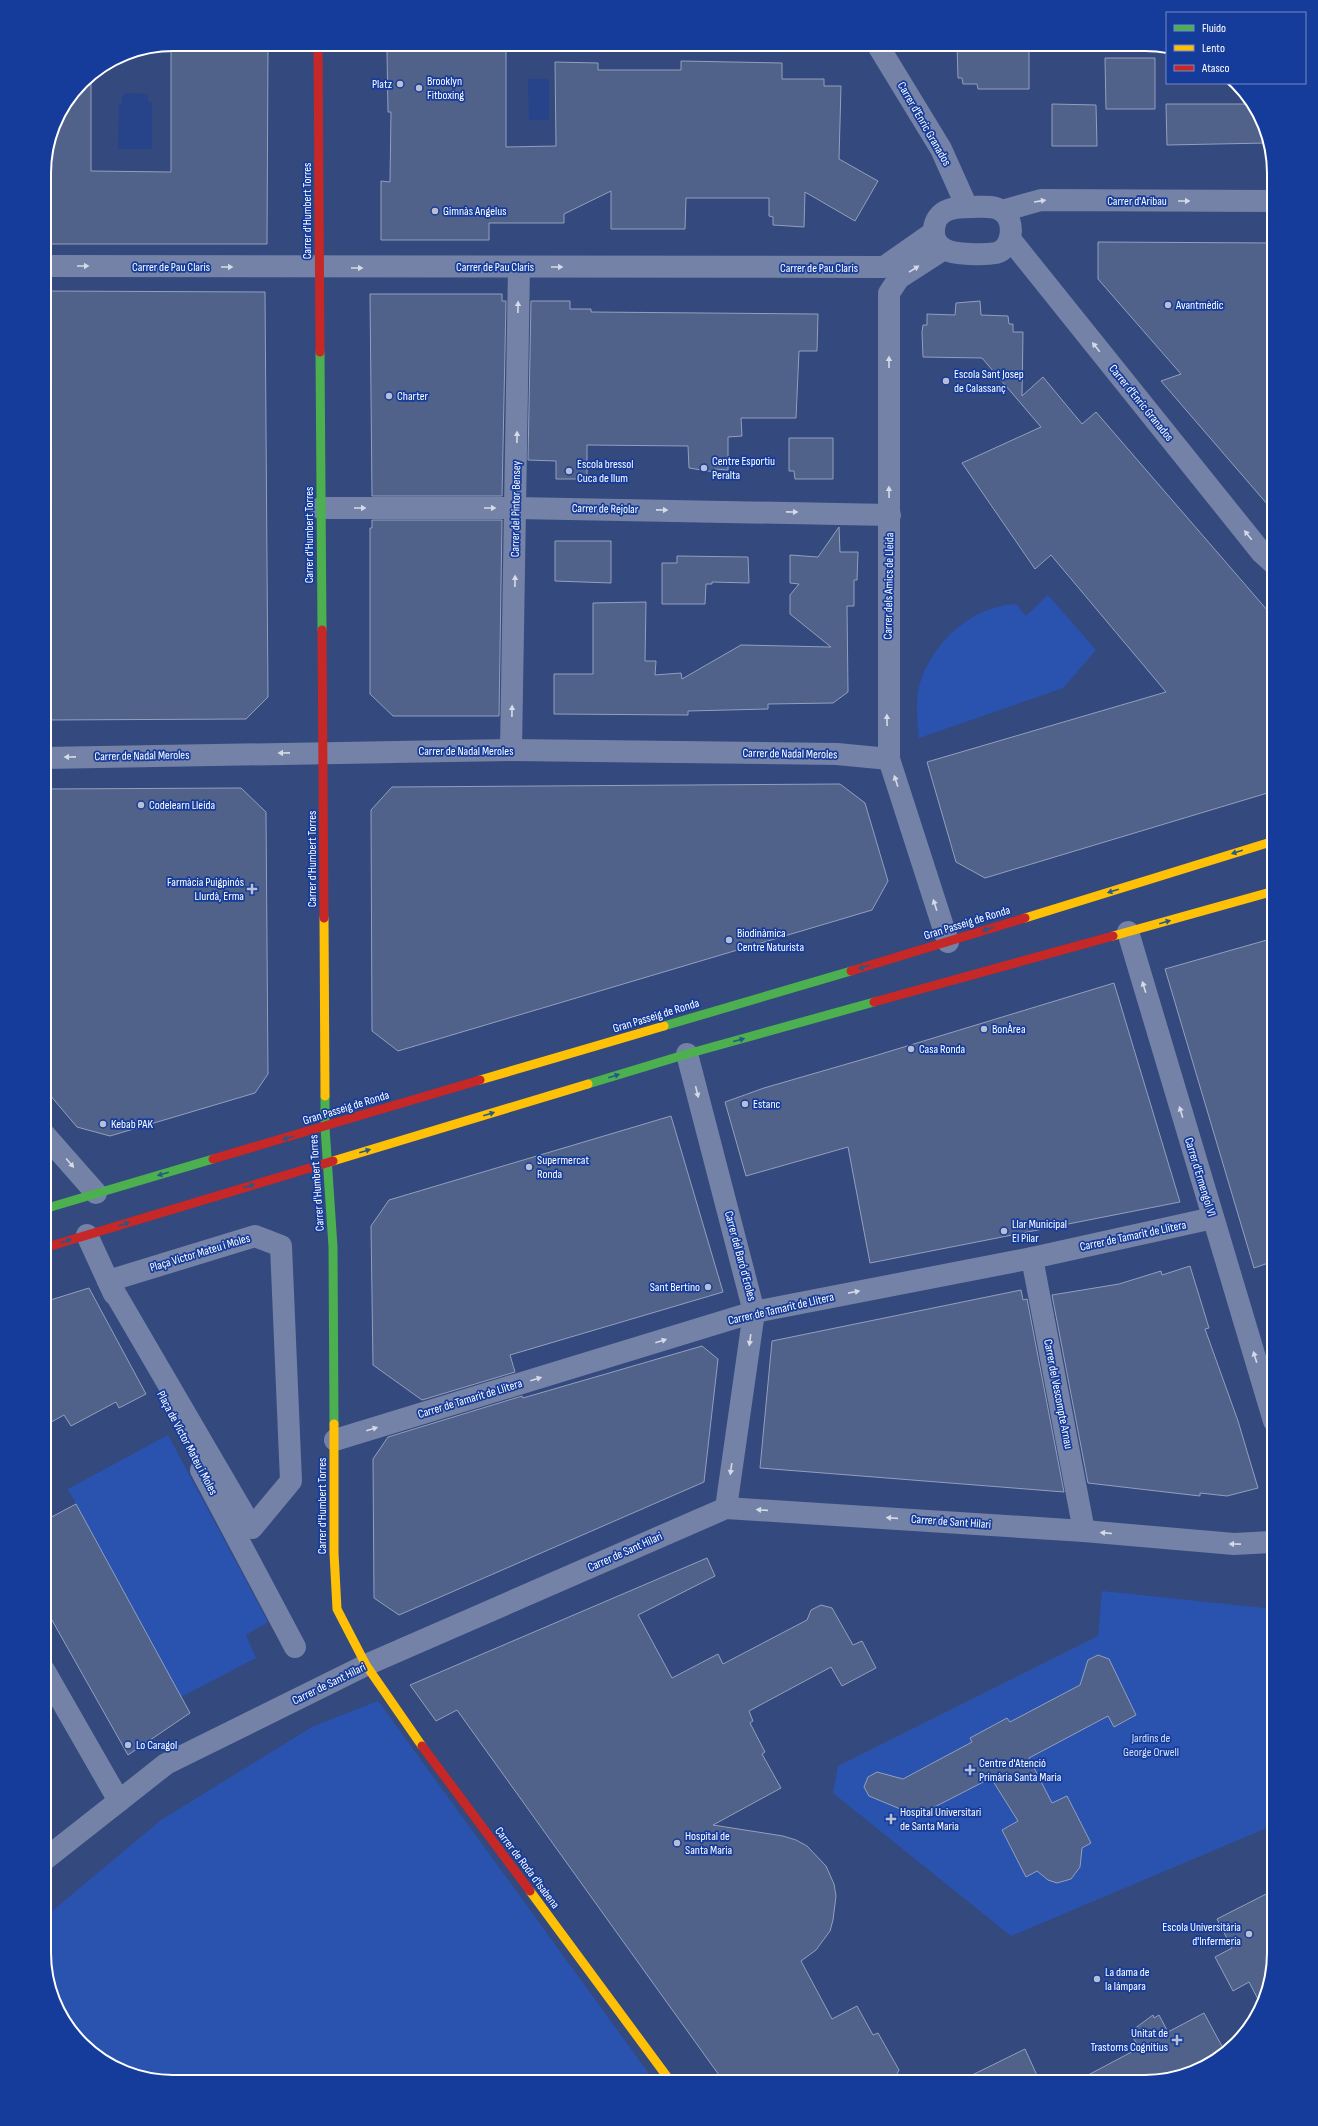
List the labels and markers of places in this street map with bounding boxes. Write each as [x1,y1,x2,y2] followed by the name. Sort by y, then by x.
[427,74,464,103] place label: Brooklyn Fitboxing
[372,77,393,92] place label: Platz
[395,79,405,89] marker: Platz
[414,83,424,93] marker: Brooklyn Fitboxing
[443,204,507,219] place label: Gimnàs Angelus
[430,206,440,216] marker: Gimnàs Angelus
[1175,298,1224,313] place label: Avantmèdic
[1163,300,1173,310] marker: Avantmèdic
[954,367,1024,396] place label: Escola Sant Josep de Calassanç
[941,376,951,386] marker: Escola Sant Josep de Calassanç
[397,389,429,404] place label: Charter
[384,391,394,401] marker: Charter
[712,454,775,483] place label: Centre Esportiu Peralta
[577,457,634,486] place label: Escola bressol Cuca de llum
[699,463,709,473] marker: Centre Esportiu Peralta
[564,466,574,476] marker: Escola bressol Cuca de llum
[149,798,215,813] place label: Codelearn Lleida
[136,800,146,810] marker: Codelearn Lleida
[167,875,244,904] place label: Farmàcia Puigpinós Llurdà, Erma
[247,884,257,894] marker: Farmàcia Puigpinós Llurdà, Erma
[737,926,804,955] place label: Biodinàmica Centre Naturista
[724,935,734,945] marker: Biodinàmica Centre Naturista
[992,1022,1026,1037] place label: BonÀrea
[979,1024,989,1034] marker: BonÀrea
[919,1042,966,1057] place label: Casa Ronda
[906,1044,916,1054] marker: Casa Ronda
[753,1097,781,1112] place label: Estanc
[740,1099,750,1109] marker: Estanc
[111,1117,153,1132] place label: Kebab PAK
[98,1119,108,1129] marker: Kebab PAK
[537,1153,589,1182] place label: Supermercat Ronda
[524,1162,534,1172] marker: Supermercat Ronda
[1012,1217,1067,1246] place label: Llar Municipal El Pilar
[999,1226,1009,1236] marker: Llar Municipal El Pilar
[650,1280,700,1295] place label: Sant Bertino
[703,1282,713,1292] marker: Sant Bertino
[136,1738,177,1753] place label: Lo Caragol
[123,1740,133,1750] marker: Lo Caragol
[979,1756,1062,1785] place label: Centre d'Atenció Primària Santa Maria
[964,1764,976,1776] marker: Centre d'Atenció Primària Santa Maria
[900,1805,981,1834] place label: Hospital Universitari de Santa Maria
[885,1813,897,1825] marker: Hospital Universitari de Santa Maria
[685,1829,733,1858] place label: Hospital de Santa Maria
[672,1838,682,1848] marker: Hospital de Santa Maria
[1162,1920,1241,1949] place label: Escola Universitària d'Infermeria
[1244,1929,1254,1939] marker: Escola Universitària d'Infermeria
[1105,1965,1150,1994] place label: La dama de la lámpara
[1092,1974,1102,1984] marker: La dama de la lámpara
[1090,2026,1168,2055] place label: Unitat de Trastorns Cognitius
[1171,2034,1183,2046] marker: Unitat de Trastorns Cognitius

